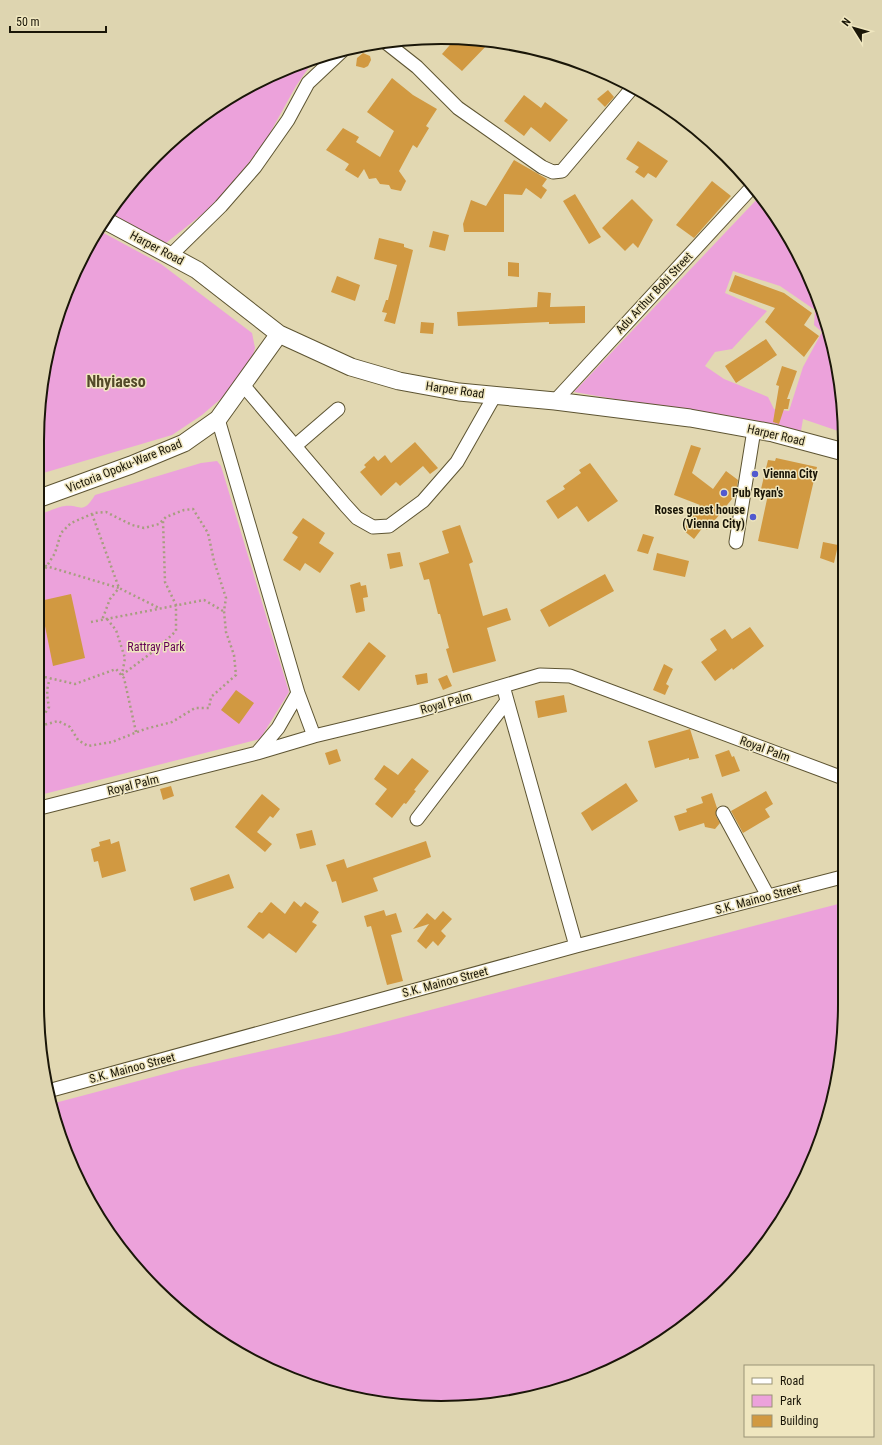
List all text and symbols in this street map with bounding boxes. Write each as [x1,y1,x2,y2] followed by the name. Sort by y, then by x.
[10,8,106,34] scale bar
[834,8,874,48] north arrow
[16,15,40,29] text: 50 m
[839,15,854,29] text: N
[128,228,186,268] street label: Harper Road
[613,249,696,337] street label: Adu Arthur Bobi Street
[86,372,146,391] district label: Nhyiaeso
[425,379,485,401] street label: Harper Road
[746,422,806,448] street label: Harper Road
[64,436,184,496] street label: Victoria Opoku-Ware Road
[763,467,818,481] place label: Vienna City
[750,469,760,479] marker: Vienna City
[732,486,784,500] place label: Pub Ryan's
[719,488,729,498] marker: Pub Ryan's
[654,503,745,531] place label: Roses guest house (Vienna City)
[748,512,758,522] marker: Roses guest house (Vienna City)
[127,640,185,654] park label: Rattray Park
[419,689,473,717] street label: Royal Palm
[738,733,792,765] street label: Royal Palm
[106,772,160,798] street label: Royal Palm
[714,881,803,917] street label: S.K. Mainoo Street
[401,964,490,1000] street label: S.K. Mainoo Street
[88,1050,177,1086] street label: S.K. Mainoo Street
[744,1365,874,1437] legend
[780,1374,804,1388] text: Road
[780,1394,802,1408] text: Park
[780,1414,818,1428] text: Building

